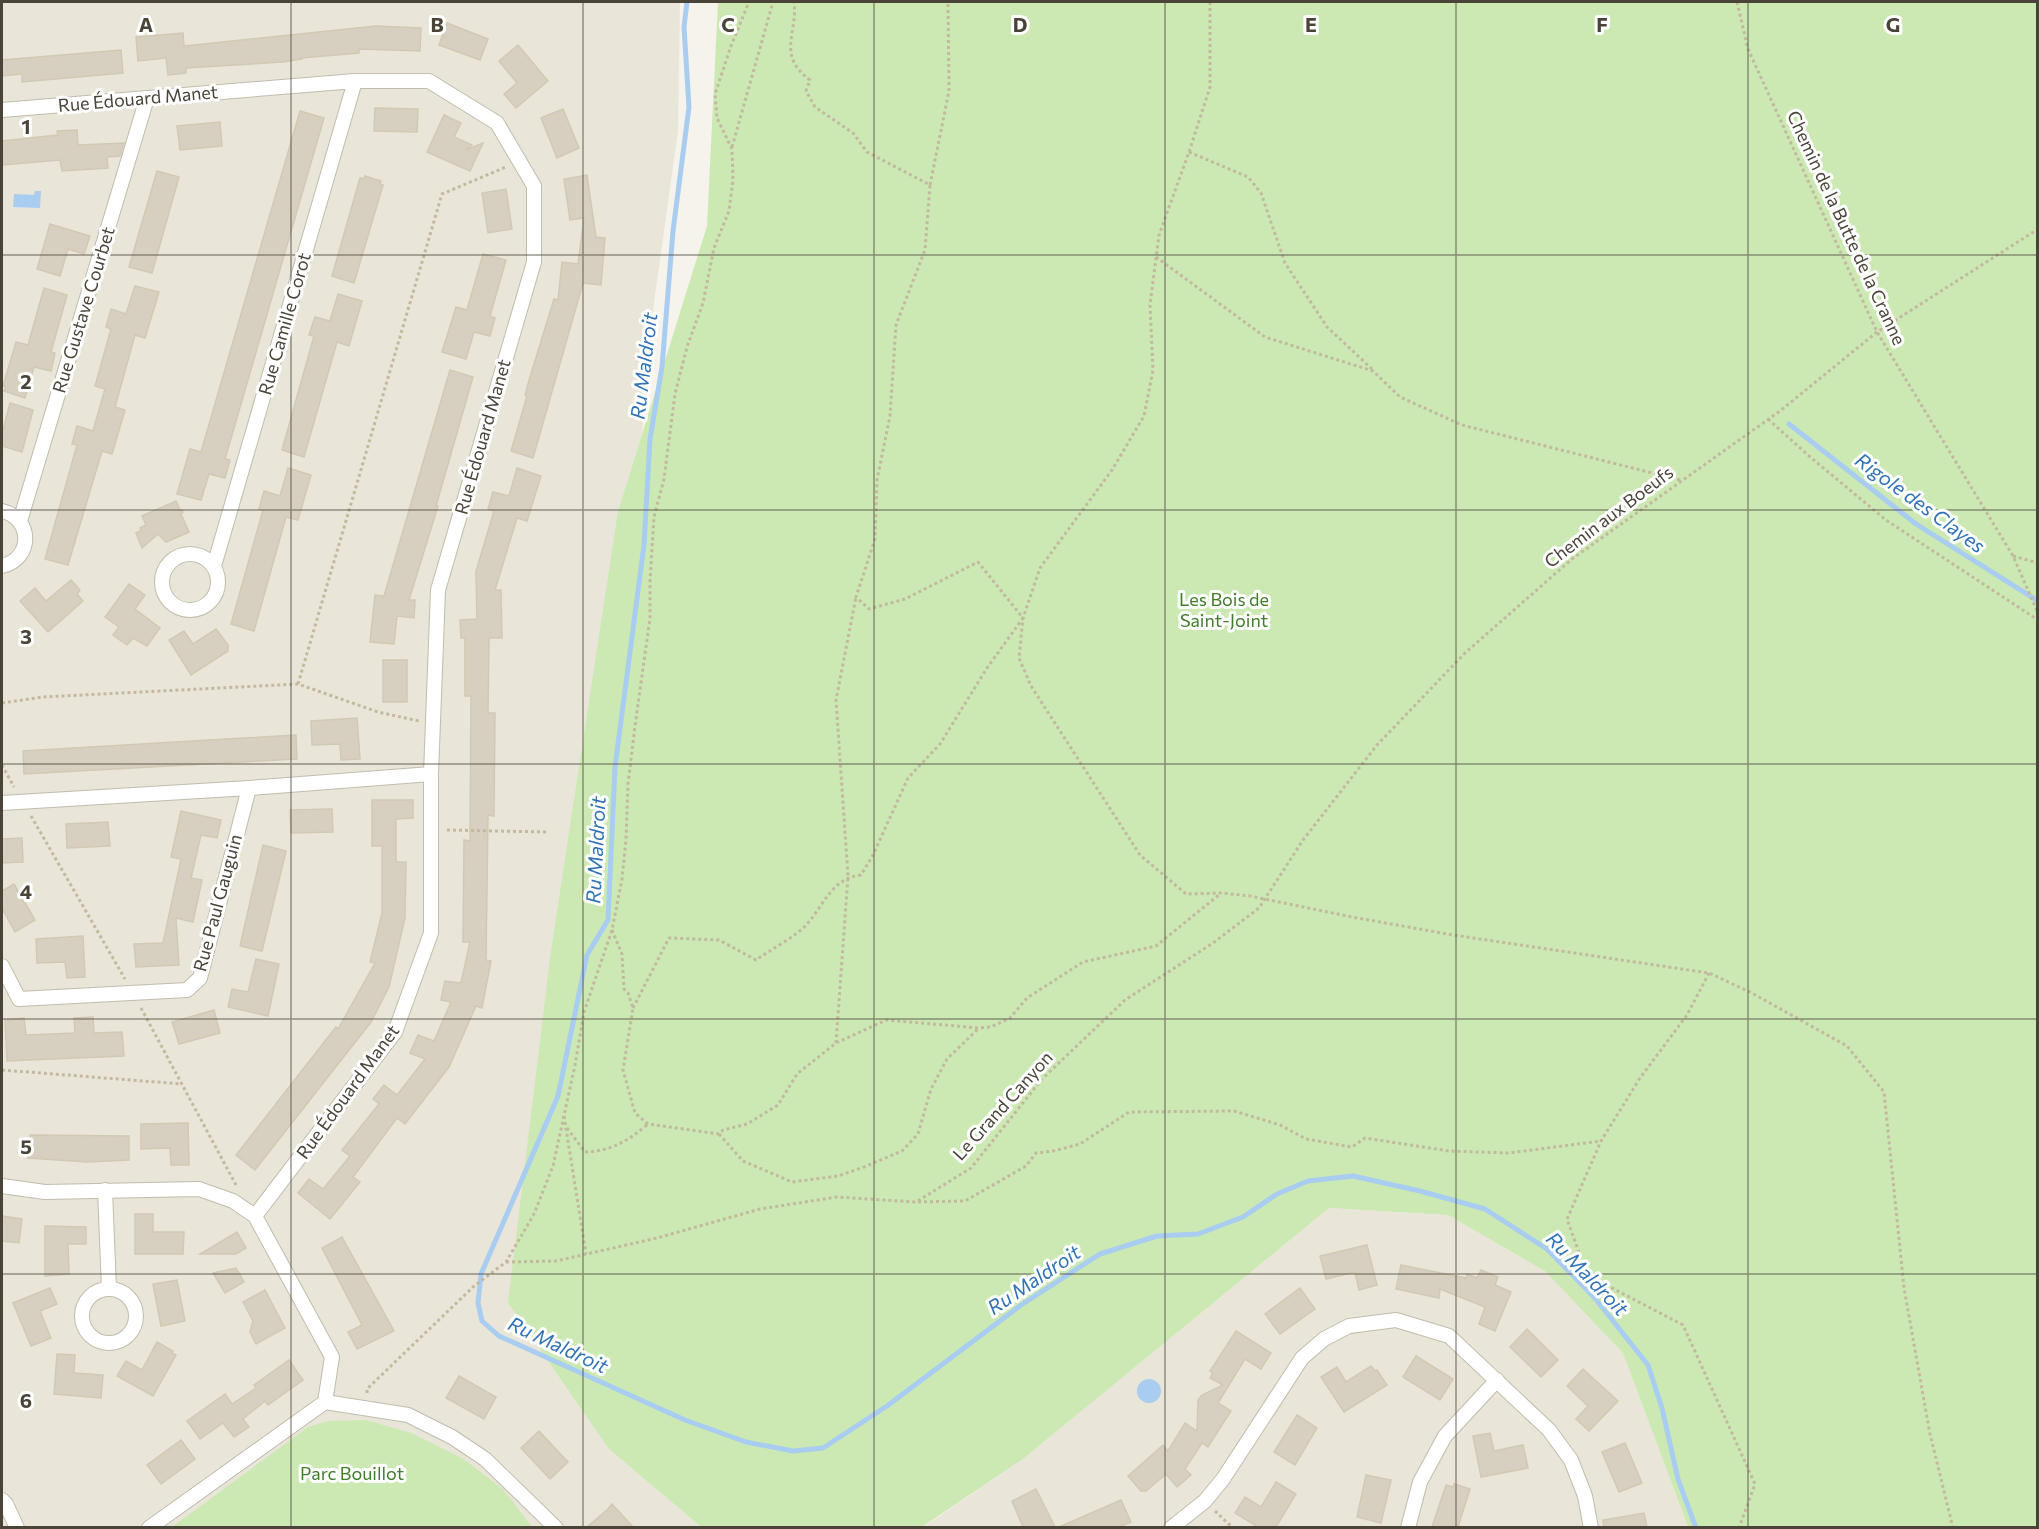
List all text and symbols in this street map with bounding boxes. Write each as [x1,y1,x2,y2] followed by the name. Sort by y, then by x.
[139,12,153,36] text: A
[430,12,444,36] text: B
[721,12,735,36] text: C
[1013,12,1027,36] text: D
[1305,12,1317,36] text: E
[1596,12,1608,36] text: F
[1886,12,1900,36] text: G
[57,80,219,116] street label: Rue Édouard Manet
[1783,107,1911,348] street label: Chemin de la Butte de la Cranne
[21,114,31,138] text: 1
[47,224,119,395] street label: Rue Gustave Courbet
[253,250,315,397] street label: Rue Camille Corot
[625,310,662,421] water label: Ru Maldroit
[449,357,515,517] street label: Rue Édouard Manet
[20,369,32,393] text: 2
[1851,447,1990,557] water label: Rigole des Clayes
[1540,461,1677,572] street label: Chemin aux Boeufs
[1179,588,1269,631] park label: Les Bois de Saint-Joint
[20,624,32,648] text: 3
[580,795,610,904] water label: Ru Maldroit
[188,832,246,974] street label: Rue Paul Gauguin
[20,879,32,903] text: 4
[291,1020,403,1163] street label: Rue Édouard Manet
[948,1046,1057,1164] street label: Le Grand Canyon
[20,1134,32,1158] text: 5
[1542,1226,1634,1321] water label: Ru Maldroit
[982,1239,1085,1319] water label: Ru Maldroit
[505,1311,613,1378] water label: Ru Maldroit
[20,1388,32,1412] text: 6
[300,1462,404,1484] park label: Parc Bouillot

